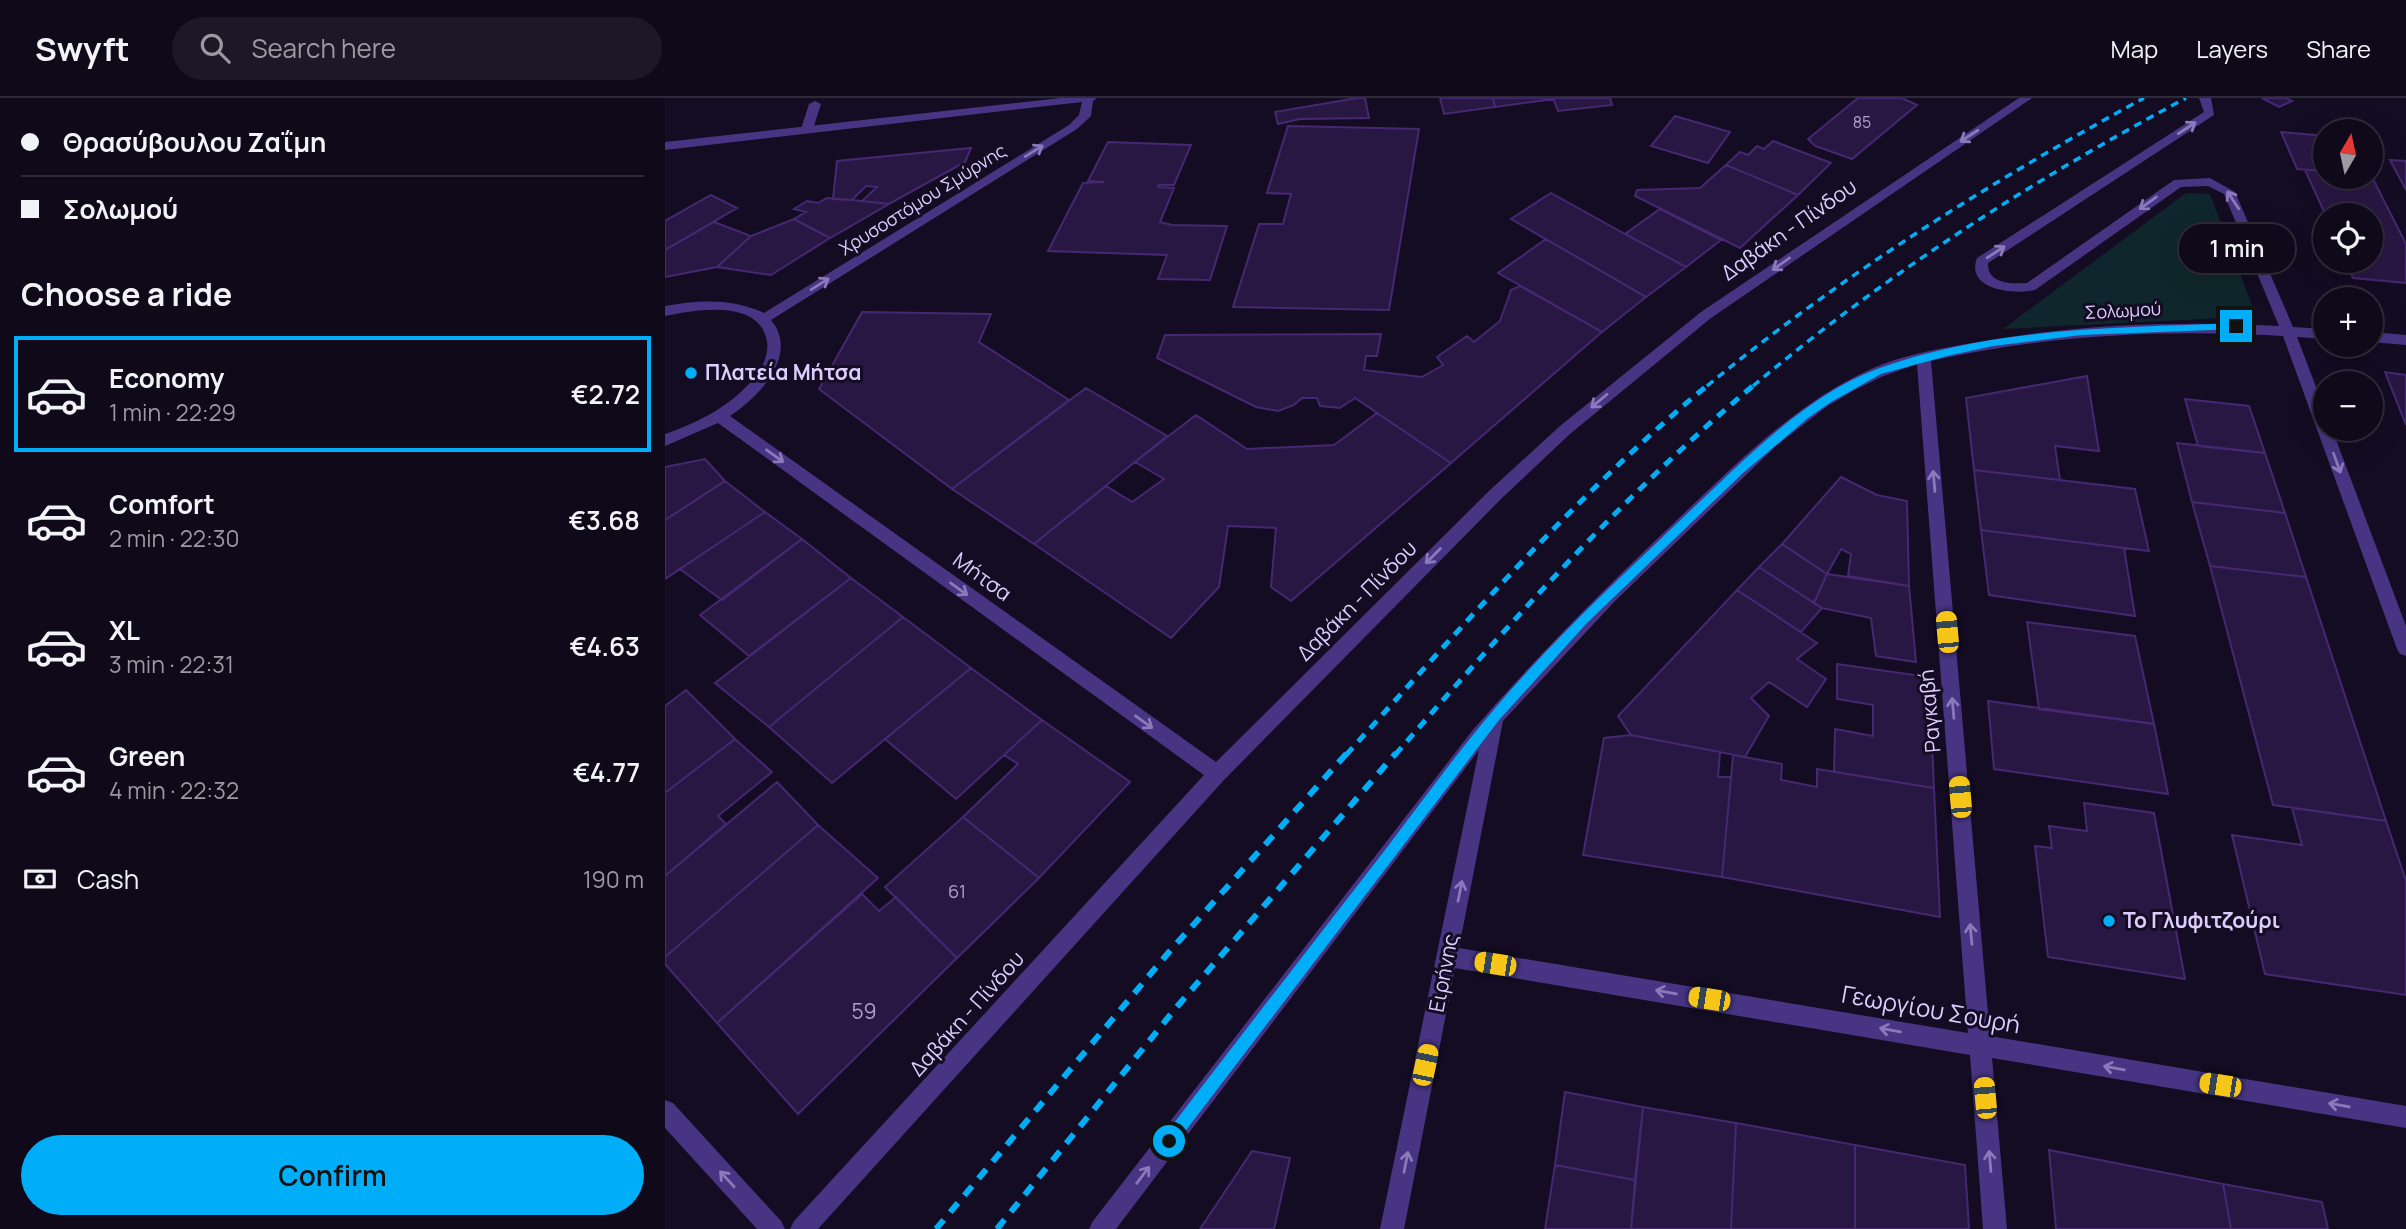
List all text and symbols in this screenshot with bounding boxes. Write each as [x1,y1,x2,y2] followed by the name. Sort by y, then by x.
[172,17,662,80] search box
[35,26,130,71] text: Swyft
[196,29,234,67] icon: search
[252,30,396,66] text: Search here
[2111,32,2158,65] text: Map
[2196,32,2268,65] text: Layers
[2306,32,2371,65] text: Share
[1853,111,1871,133] house number: 85
[2313,119,2383,189] north arrow
[2313,119,2383,441] map controls
[2176,121,2196,135] one-way arrow
[63,124,326,160] text: Θρασύβουλου Ζαΐμη
[1960,128,1979,143] one-way arrow
[834,138,1010,260] street label: Χρυσοστόμου Σμύρνης
[1024,144,1044,158] one-way arrow
[1715,172,1862,286] street label: Δαβάκη - Πίνδου
[63,191,178,227] text: Σολωμού
[2225,191,2240,210] one-way arrow
[2138,195,2157,210] one-way arrow
[2313,203,2383,273] button: locate
[2178,224,2294,274] callout: 1 min
[2210,232,2264,264] text: 1 min
[1986,245,2005,260] one-way arrow
[1772,257,1791,271] one-way arrow
[21,272,232,316] text: Choose a ride
[810,276,830,290] one-way arrow
[2313,287,2383,357] button: +
[2084,296,2162,324] street label: Σολωμού
[2220,310,2252,342] route end
[705,358,861,386] place label: Πλατεία Μήτσα
[109,360,224,396] text: Economy
[25,363,88,426] icon: car
[683,365,699,381] marker: Πλατεία Μήτσα
[2313,371,2383,441] button: −
[571,376,640,412] text: €2.72
[1591,393,1609,408] one-way arrow
[109,396,236,428] text: 1 min · 22:29
[765,449,784,463] one-way arrow
[2332,452,2344,474] one-way arrow
[1927,470,1940,493] one-way arrow
[109,486,215,522] text: Comfort
[25,489,88,552] icon: car
[568,502,640,538] text: €3.68
[109,522,240,554] text: 2 min · 22:30
[1290,534,1422,666] street label: Δαβάκη - Πίνδου
[948,545,1018,607] street label: Μήτσα
[1425,548,1442,565] one-way arrow
[950,581,968,596] one-way arrow
[1935,610,1960,654] car
[109,612,140,648] text: XL
[25,615,88,678] icon: car
[569,628,640,664] text: €4.63
[109,648,234,680] text: 3 min · 22:31
[1911,668,1947,754] street label: Ραγκαβή
[1946,697,1959,719] one-way arrow
[1134,714,1153,729] one-way arrow
[109,738,185,774] text: Green
[25,741,88,804] icon: car
[573,754,640,790] text: €4.77
[109,774,239,806] text: 4 min · 22:32
[1948,775,1973,819] car
[21,860,59,898] icon: cash
[77,861,139,897] text: Cash
[583,863,644,895] text: 190 m
[948,879,966,903] house number: 61
[1454,880,1468,903] one-way arrow
[2123,906,2280,934] place label: Το Γλυφιτζούρι
[2101,913,2117,929] marker: Το Γλυφιτζούρι
[1964,923,1977,946] one-way arrow
[1422,931,1464,1014] street label: Ειρήνης
[903,945,1030,1082] street label: Δαβάκη - Πίνδου
[1473,950,1518,978] car
[1839,977,2023,1040] street label: Γεωργίου Σουρή
[1655,985,1678,998] one-way arrow
[1687,985,1732,1013] car
[851,997,877,1025] house number: 59
[1879,1023,1902,1036] one-way arrow
[1411,1042,1440,1088] car
[2103,1061,2126,1074] one-way arrow
[2198,1071,2243,1099] car
[1973,1076,1998,1120] car
[2328,1098,2351,1112] one-way arrow
[1153,1125,1185,1157] route start
[21,1135,644,1215] button: Confirm
[1983,1150,1996,1173] one-way arrow
[1400,1151,1413,1174] one-way arrow
[1135,1166,1150,1185] one-way arrow
[719,1170,735,1188] one-way arrow

